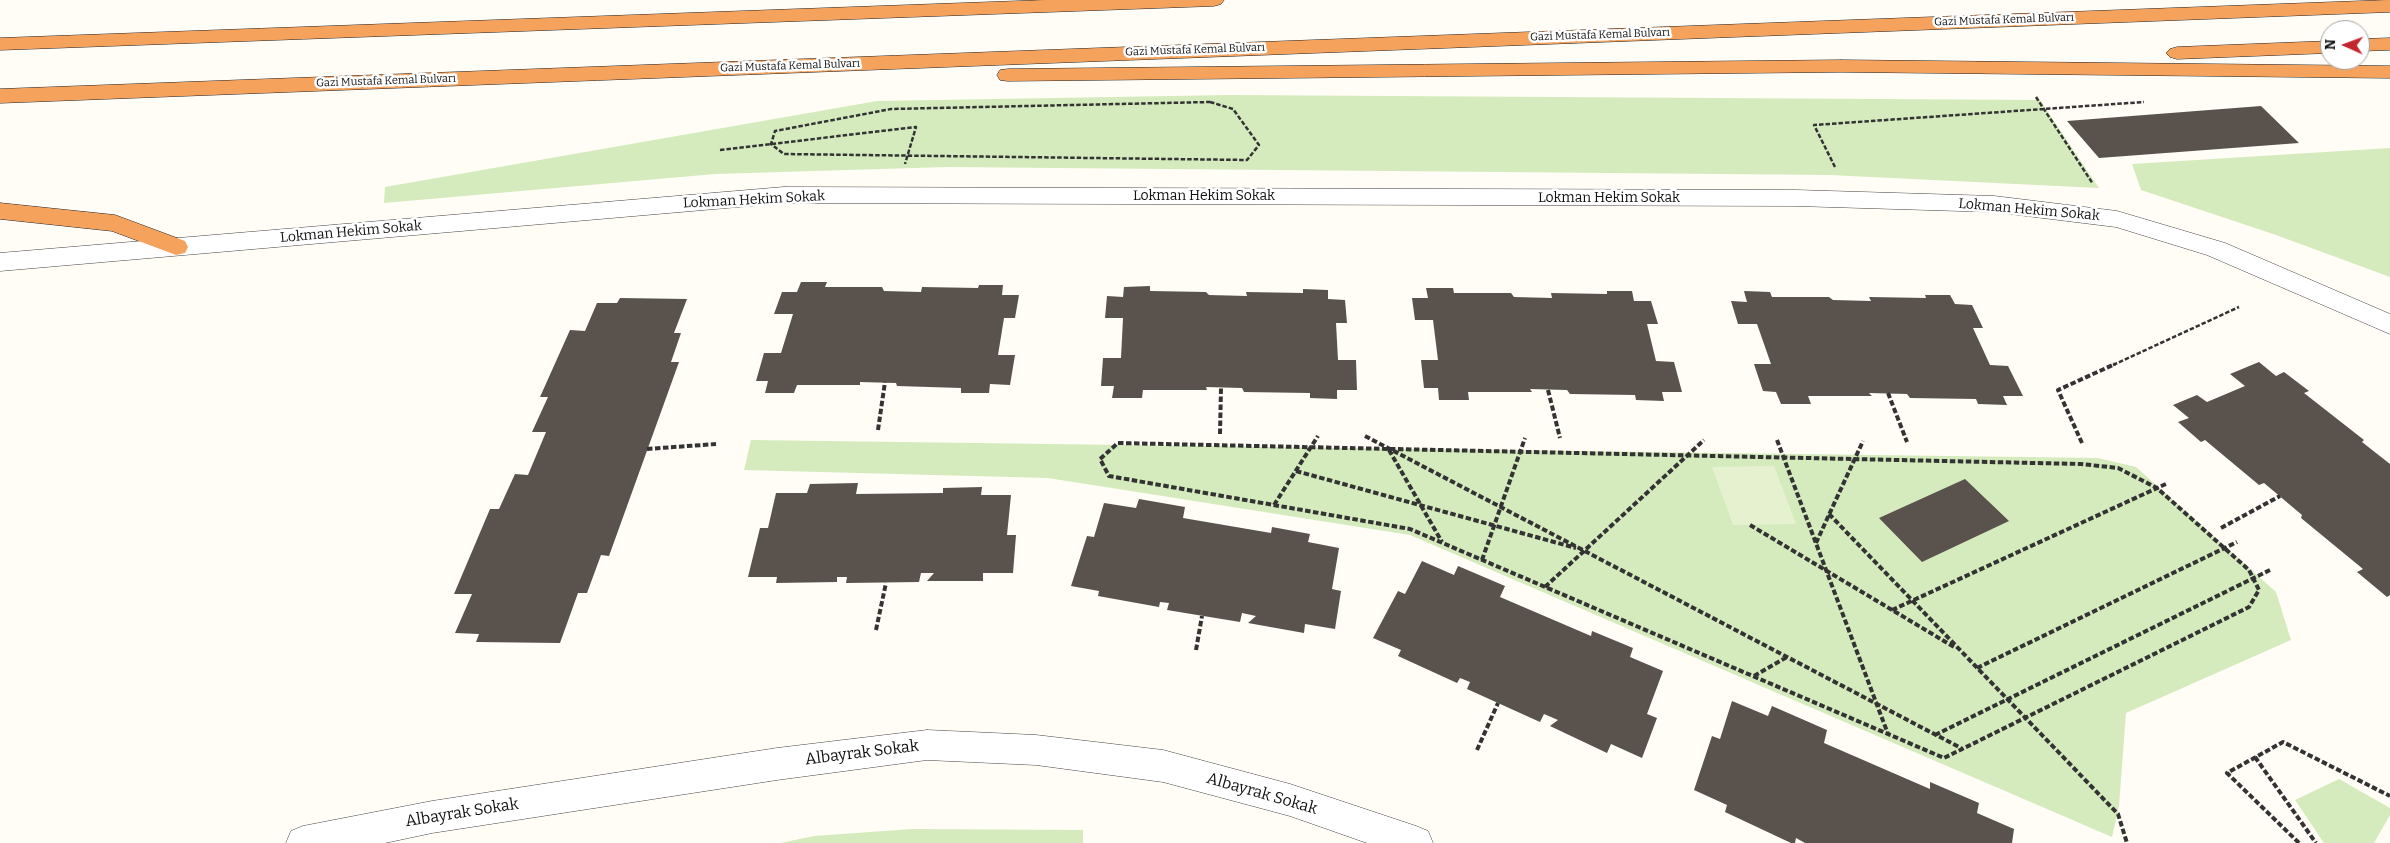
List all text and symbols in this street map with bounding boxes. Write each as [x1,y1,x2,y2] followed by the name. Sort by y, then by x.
[1934,11,2074,29] street label: Gazi Mustafa Kemal Bulvarı
[2320,20,2370,70] north arrow
[1530,26,1670,44] street label: Gazi Mustafa Kemal Bulvarı
[2322,39,2339,50] text: N
[1125,41,1265,59] street label: Gazi Mustafa Kemal Bulvarı
[720,57,860,75] street label: Gazi Mustafa Kemal Bulvarı
[316,72,456,90] street label: Gazi Mustafa Kemal Bulvarı
[683,188,825,212] street label: Lokman Hekim Sokak
[1133,188,1275,204] street label: Lokman Hekim Sokak
[1538,190,1680,206] street label: Lokman Hekim Sokak
[1958,195,2100,225] street label: Lokman Hekim Sokak
[280,217,422,247] street label: Lokman Hekim Sokak
[804,737,920,769] street label: Albayrak Sokak
[1204,769,1320,819] street label: Albayrak Sokak
[404,795,520,831] street label: Albayrak Sokak

